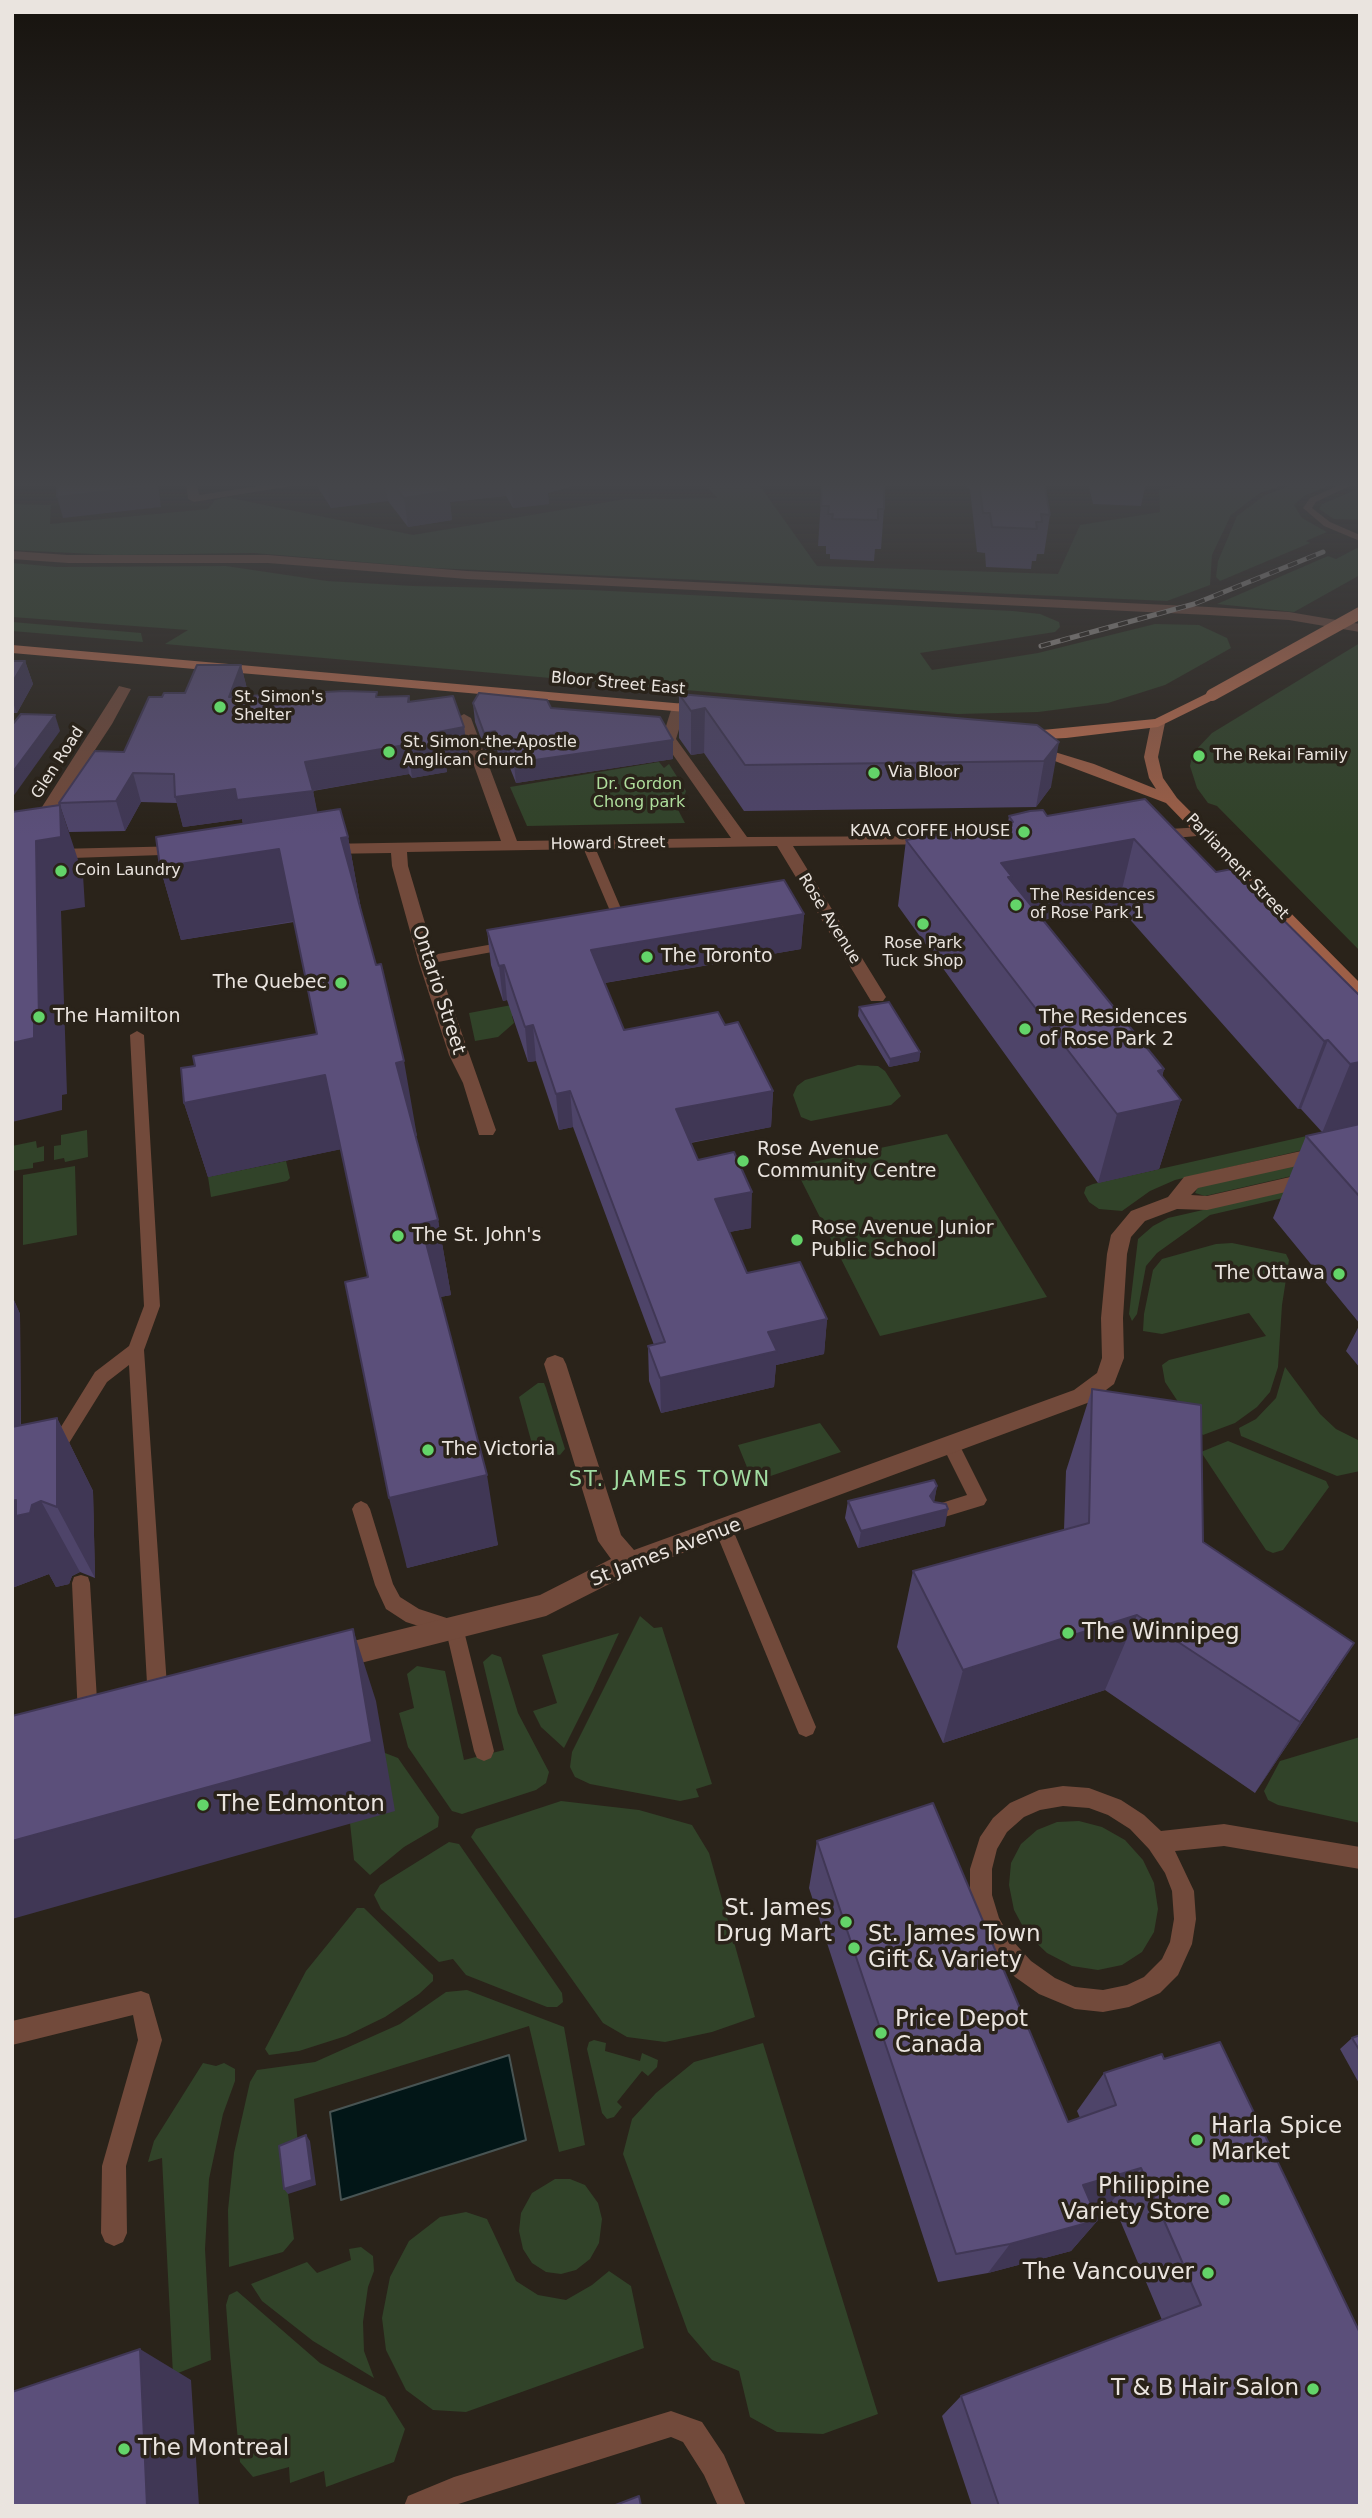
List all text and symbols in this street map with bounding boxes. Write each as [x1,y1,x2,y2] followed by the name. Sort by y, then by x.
[550,669,686,699] street label: Bloor Street East
[234,688,323,726] place label: St. Simon's Shelter
[212,699,228,715] marker: St. Simon's Shelter
[28,723,88,803] street label: Glen Road
[403,733,577,771] place label: St. Simon-the-Apostle Anglican Church
[381,744,397,760] marker: St. Simon-the-Apostle Anglican Church
[1213,746,1348,766] place label: The Rekai Family
[1191,748,1207,764] marker: The Rekai Family
[888,763,960,783] place label: Via Bloor
[866,765,882,781] marker: Via Bloor
[593,775,685,813] park label: Dr. Gordon Chong park
[1182,810,1292,924] street label: Parliament Street
[850,822,1010,842] place label: KAVA COFFE HOUSE
[1016,824,1032,840] marker: KAVA COFFE HOUSE
[550,833,666,855] street label: Howard Street
[75,861,181,881] place label: Coin Laundry
[53,863,69,879] marker: Coin Laundry
[794,870,864,968] street label: Rose Avenue
[1030,886,1155,924] place label: The Residences of Rose Park 1
[1008,897,1024,913] marker: The Residences of Rose Park 1
[915,916,931,932] marker: Rose Park Tuck Shop
[406,922,470,1058] street label: Ontario Street
[883,934,963,972] place label: Rose Park Tuck Shop
[661,946,773,968] place label: The Toronto
[639,949,655,965] marker: The Toronto
[213,972,327,994] place label: The Quebec
[333,975,349,991] marker: The Quebec
[53,1006,180,1028] place label: The Hamilton
[1039,1007,1187,1051] place label: The Residences of Rose Park 2
[31,1009,47,1025] marker: The Hamilton
[1017,1021,1033,1037] marker: The Residences of Rose Park 2
[757,1139,937,1183] place label: Rose Avenue Community Centre
[735,1153,751,1169] marker: Rose Avenue Community Centre
[811,1218,994,1262] place label: Rose Avenue Junior Public School
[412,1225,541,1247] place label: The St. John's
[390,1228,406,1244] marker: The St. John's
[789,1232,805,1248] marker: Rose Avenue Junior Public School
[1215,1263,1325,1285] place label: The Ottawa
[1331,1266,1347,1282] marker: The Ottawa
[442,1439,555,1461] place label: The Victoria
[420,1442,436,1458] marker: The Victoria
[571,1468,769,1494] district label: ST. JAMES TOWN
[587,1514,745,1592] street label: St James Avenue
[1082,1619,1240,1647] place label: The Winnipeg
[1060,1625,1076,1641] marker: The Winnipeg
[217,1791,385,1819] place label: The Edmonton
[195,1797,211,1813] marker: The Edmonton
[716,1895,832,1949] place label: St. James Drug Mart
[838,1914,854,1930] marker: St. James Drug Mart
[868,1921,1041,1975] place label: St. James Town Gift & Variety
[846,1940,862,1956] marker: St. James Town Gift & Variety
[895,2006,1028,2060] place label: Price Depot Canada
[873,2025,889,2041] marker: Price Depot Canada
[1211,2113,1342,2167] place label: Harla Spice Market
[1189,2132,1205,2148] marker: Harla Spice Market
[1061,2173,1210,2227] place label: Philippine Variety Store
[1216,2192,1232,2208] marker: Philippine Variety Store
[1023,2259,1194,2287] place label: The Vancouver
[1200,2265,1216,2281] marker: The Vancouver
[1111,2375,1299,2403] place label: T & B Hair Salon
[1305,2381,1321,2397] marker: T & B Hair Salon
[138,2435,289,2463] place label: The Montreal
[116,2441,132,2457] marker: The Montreal

